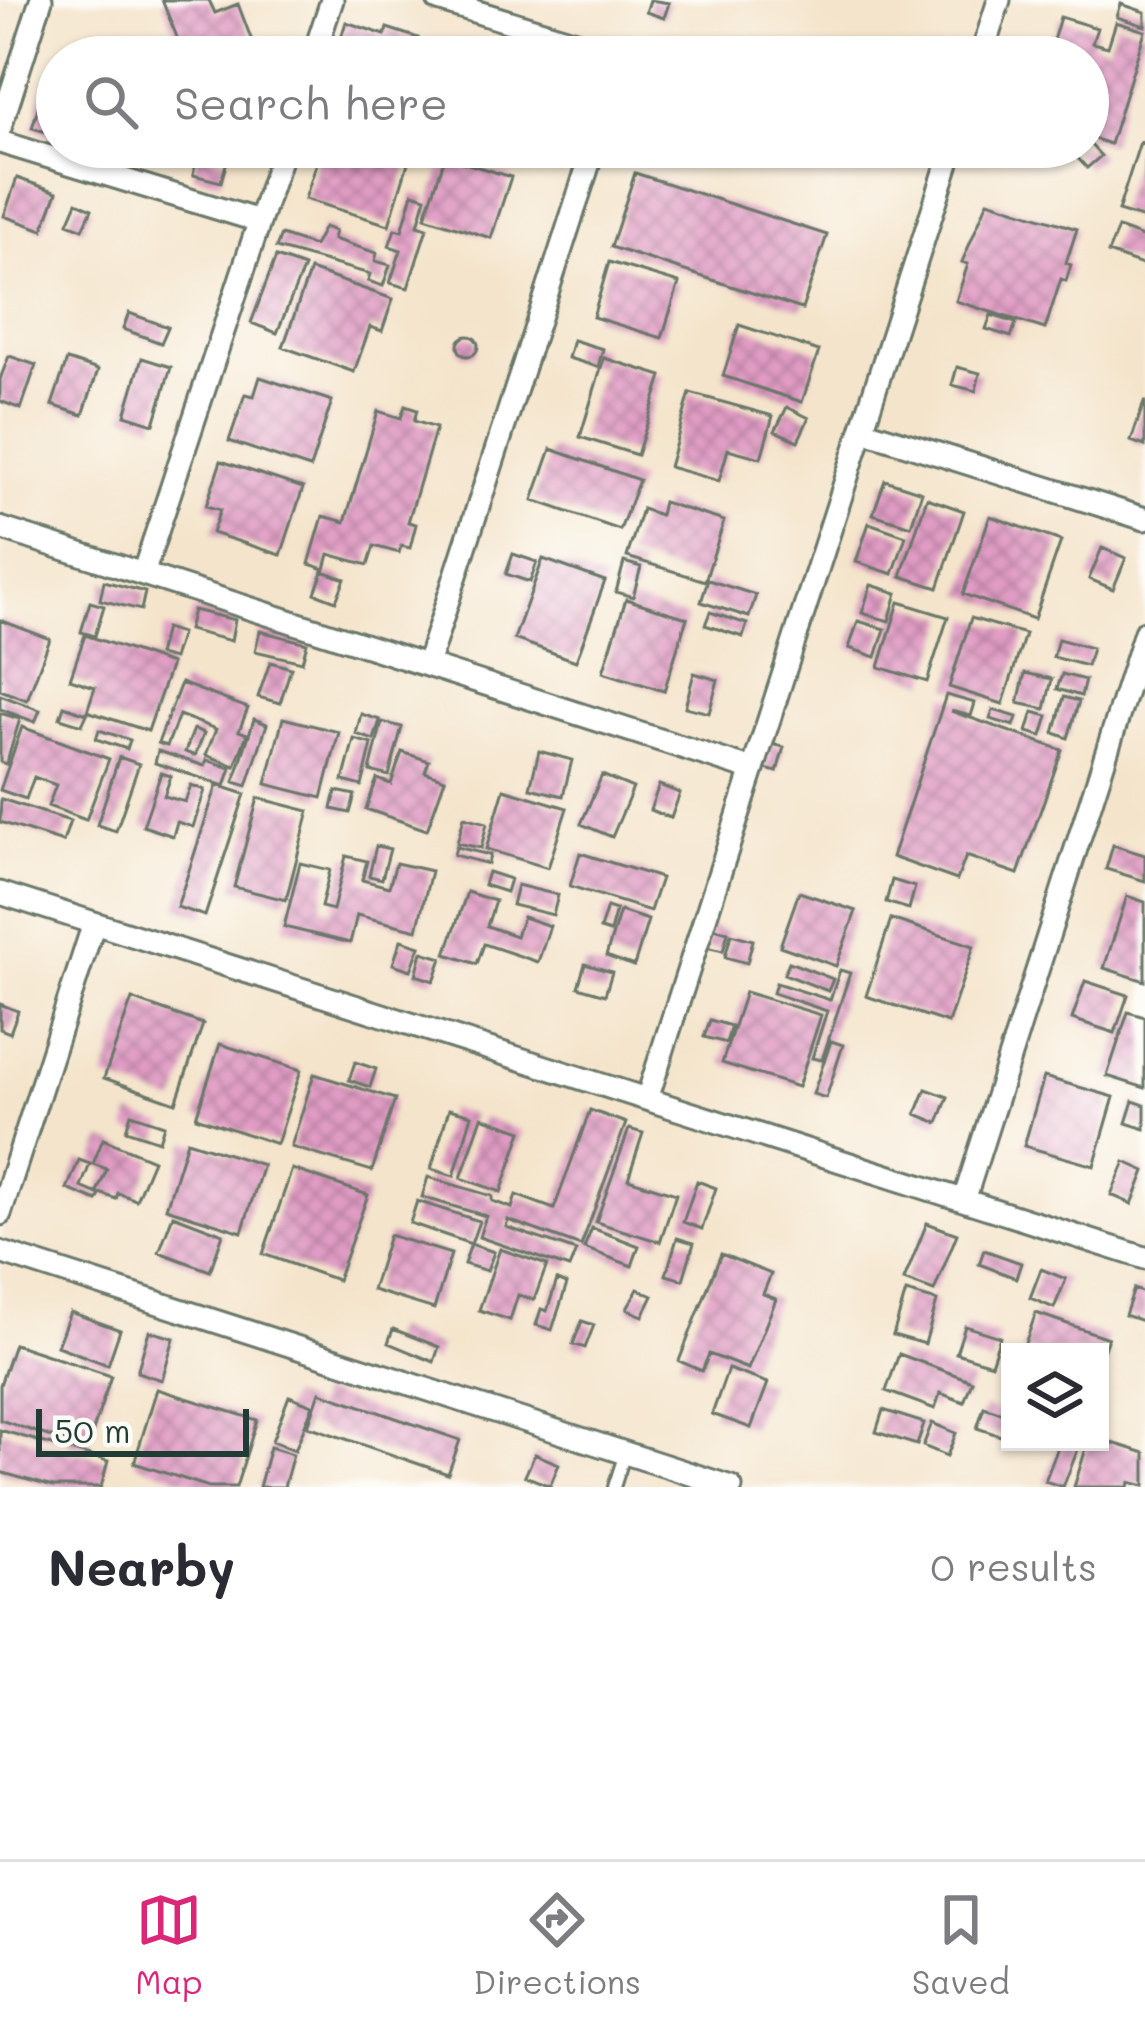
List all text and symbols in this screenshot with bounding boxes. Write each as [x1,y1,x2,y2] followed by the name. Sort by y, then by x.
[36,36,1109,168] search box
[78,69,144,135] icon: search
[174,73,448,131] text: Search here
[1001,1343,1109,1451] map controls
[1001,1343,1109,1451] button: layers
[36,1403,249,1456] scale bar
[54,1408,130,1451] text: 50 m
[48,1532,235,1599] text: Nearby
[931,1540,1097,1591] text: 0 results
[135,1887,203,2002] tab: Map
[473,1887,641,2002] tab: Directions
[912,1887,1010,2002] tab: Saved

